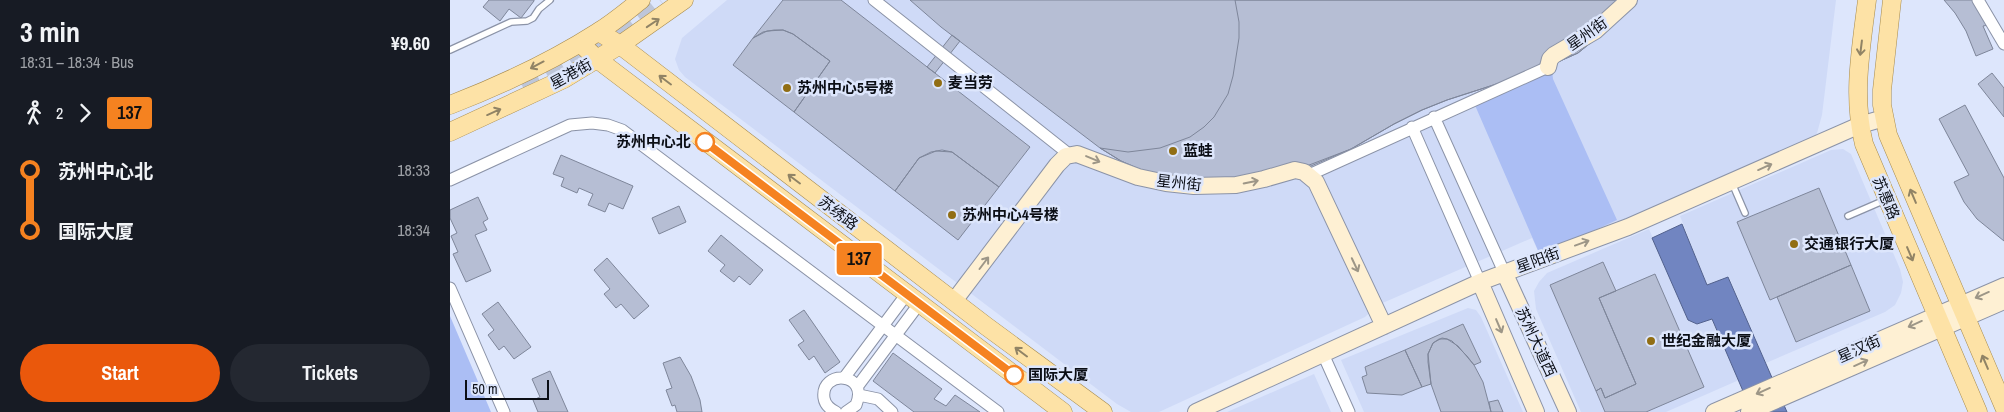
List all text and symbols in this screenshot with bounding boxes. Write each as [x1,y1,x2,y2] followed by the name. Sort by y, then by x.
[1562,12,1611,55] street label: 星州街
[20,13,80,51] text: 3 min
[645,18,659,28] one-way arrow
[391,30,430,56] text: ¥9.60
[1856,40,1866,56] one-way arrow
[20,51,134,73] text: 18:31 – 18:34 · Bus
[546,53,596,94] street label: 星港街
[529,60,544,70] one-way arrow
[948,72,993,93] place label: 麦当劳
[659,75,672,86] one-way arrow
[797,77,894,98] place label: 苏州中心5号楼
[932,77,944,89] marker: 麦当劳
[781,82,793,94] marker: 苏州中心5号楼
[20,99,48,127] icon: walk
[71,99,99,127] icon: forward
[117,100,142,125] text: 137
[56,102,63,124] text: 2
[486,107,501,117] one-way arrow
[616,131,691,152] place label: 苏州中心北
[695,132,715,152] marker: 苏州中心北
[1183,140,1213,161] place label: 蓝蛙
[1167,145,1179,157] marker: 蓝蛙
[1085,155,1100,164] one-way arrow
[58,158,153,184] text: 苏州中心北
[397,159,430,181] text: 18:33
[1757,162,1772,172] one-way arrow
[1156,170,1203,195] street label: 星州街
[1868,173,1905,223] street label: 苏惠路
[787,174,801,184] one-way arrow
[1242,177,1258,186] one-way arrow
[1908,189,1918,204] one-way arrow
[814,191,863,235] street label: 苏绣路
[962,204,1059,225] place label: 苏州中心4号楼
[946,209,958,221] marker: 苏州中心4号楼
[58,218,134,244] text: 国际大厦
[397,219,430,241] text: 18:34
[1804,233,1894,254] place label: 交通银行大厦
[1574,238,1590,247] one-way arrow
[1788,238,1800,250] marker: 交通银行大厦
[1513,242,1563,277] street label: 星阳街
[830,243,888,275] line badge: 137
[847,246,871,271] text: 137
[1906,246,1915,261] one-way arrow
[978,257,989,270] one-way arrow
[1351,257,1361,272] one-way arrow
[1975,291,1990,301] one-way arrow
[1511,303,1562,380] street label: 苏州大道西
[1495,318,1505,333] one-way arrow
[1908,319,1923,329] one-way arrow
[1661,330,1751,351] place label: 世纪金融大厦
[1834,330,1884,367] street label: 星汉街
[1645,335,1657,347] marker: 世纪金融大厦
[20,344,220,402] button: Start
[230,344,430,402] button: Tickets
[1014,347,1028,357] one-way arrow
[1979,355,1988,370] one-way arrow
[1853,358,1868,368] one-way arrow
[1028,364,1088,385] place label: 国际大厦
[1004,365,1024,385] marker: 国际大厦
[465,377,549,400] scale bar
[472,380,498,398] text: 50 m
[1756,386,1771,396] one-way arrow

